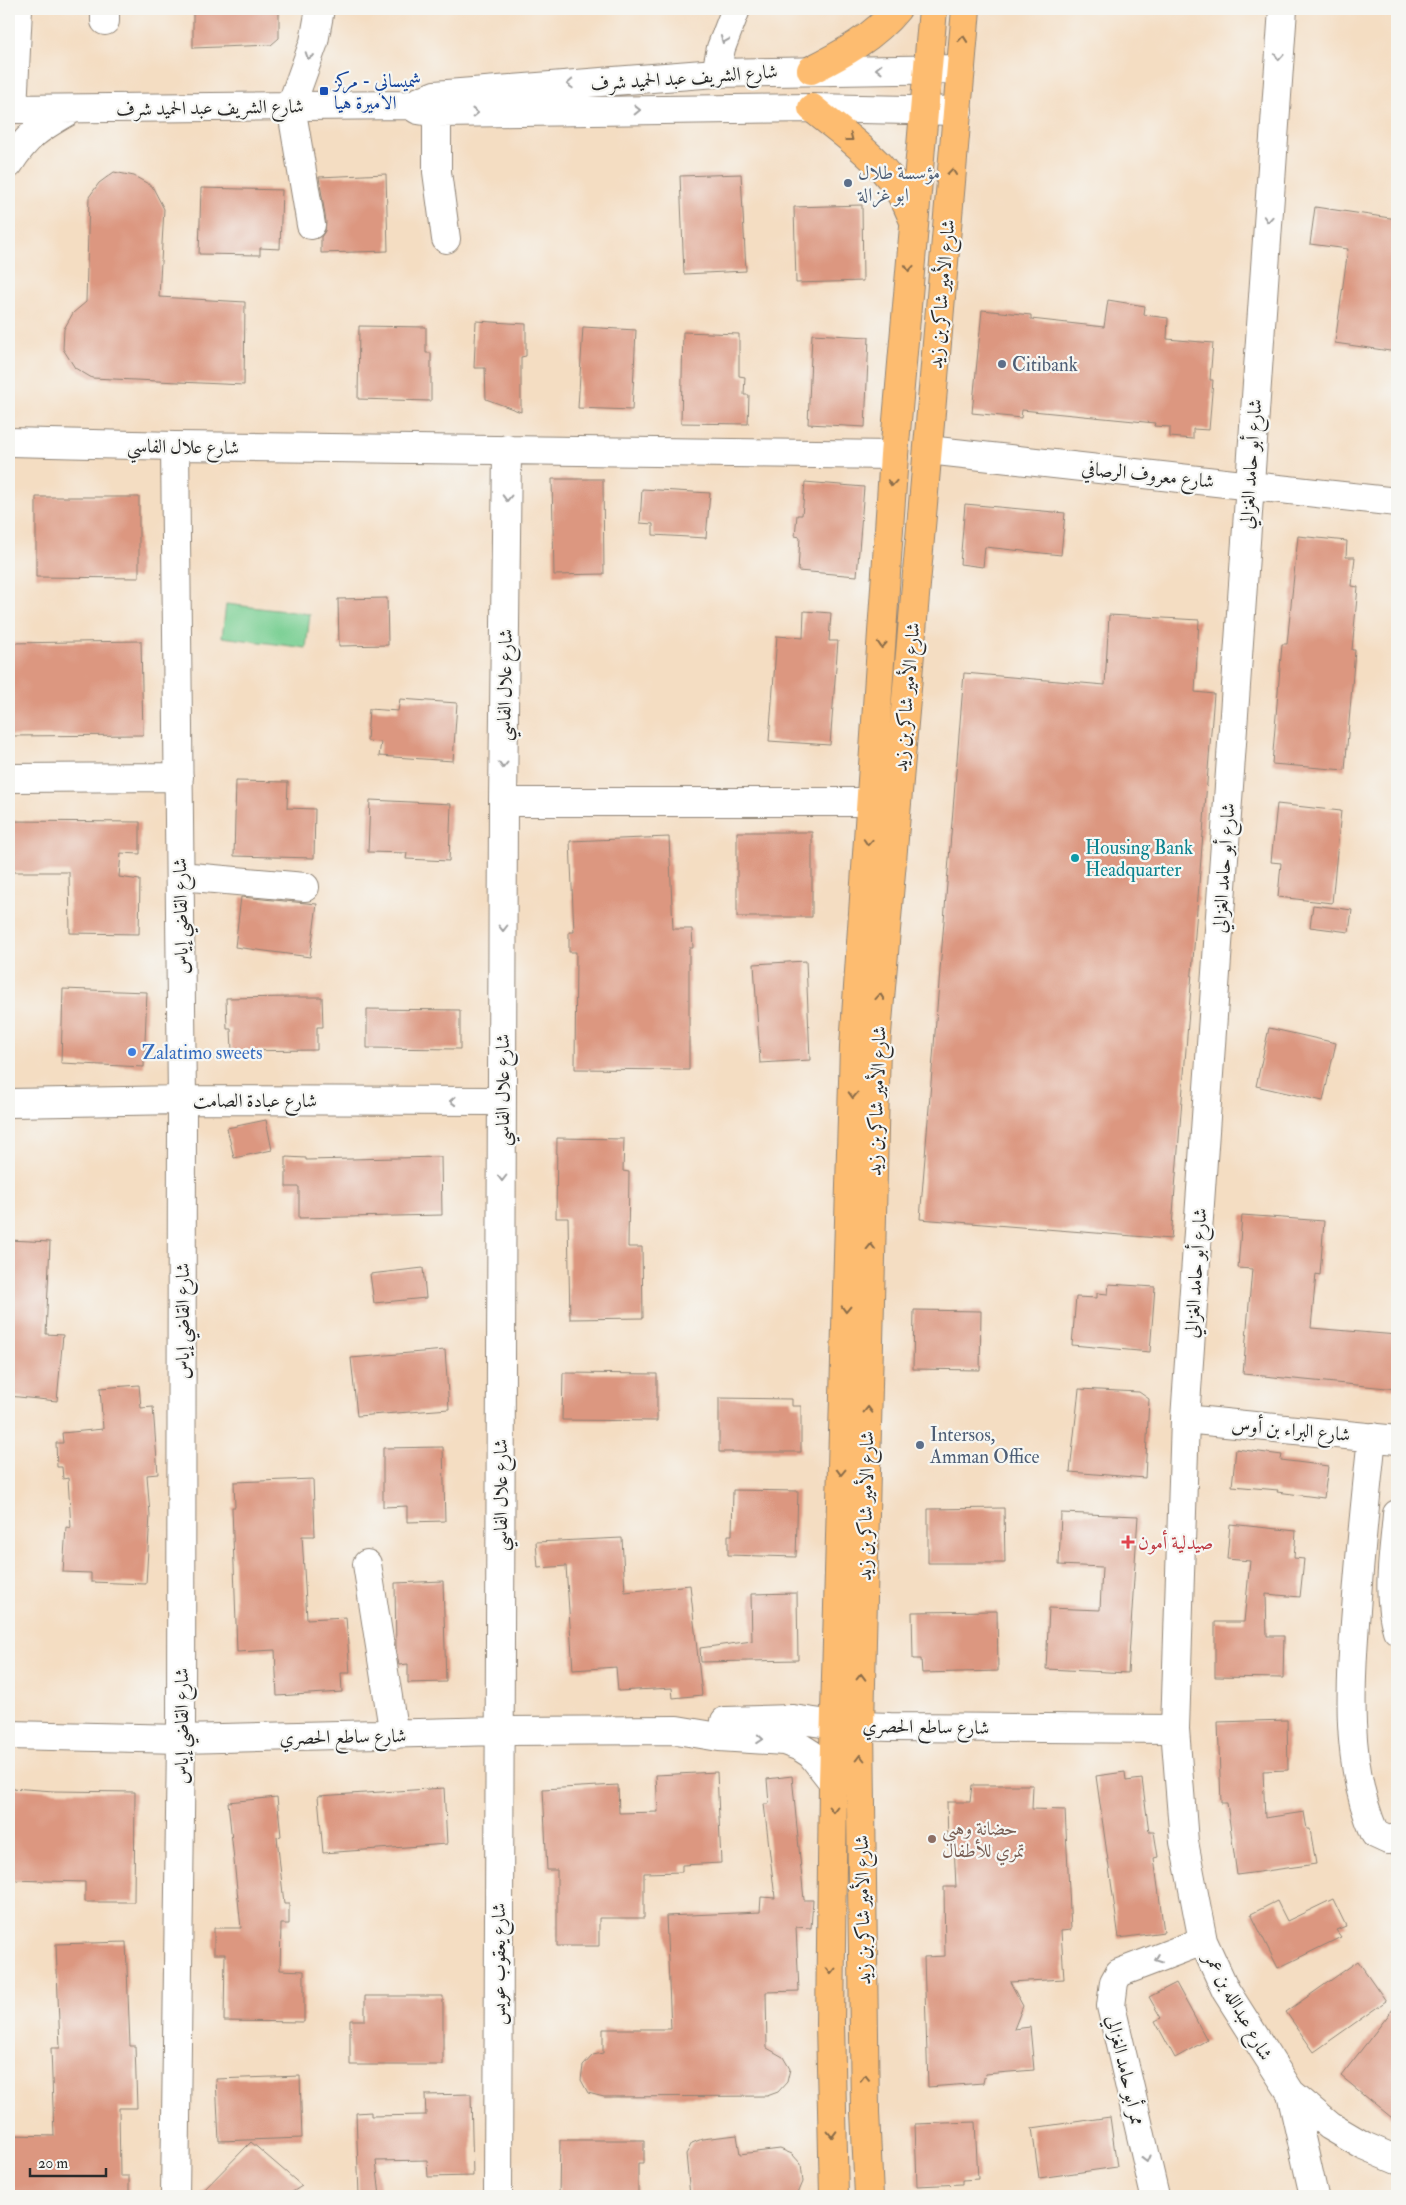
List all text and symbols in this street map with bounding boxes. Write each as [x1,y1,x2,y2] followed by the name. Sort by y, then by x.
[958,34,969,42] one-way arrow
[720,35,730,44] one-way arrow
[305,51,315,60] one-way arrow
[1274,54,1285,62] one-way arrow
[590,59,779,100] street label: شارع الشريف عبد الحميد شرف
[874,64,882,74] one-way arrow
[332,69,421,115] place label: شميساني - مركز الاميرة هيا
[566,79,574,90] one-way arrow
[318,85,330,97] marker: شميساني - مركز الاميرة هيا
[116,94,304,125] street label: شارع الشريف عبد الحميد شرف
[634,105,642,115] one-way arrow
[472,108,479,118] one-way arrow
[844,133,853,141] one-way arrow
[857,161,940,208] place label: مؤسسة طلال ابو غزالة
[946,168,957,176] one-way arrow
[842,177,854,189] marker: مؤسسة طلال ابو غزالة
[1262,216,1273,224] one-way arrow
[922,218,963,370] street label: شارع الأمير شاكر بن زيد
[904,265,915,273] one-way arrow
[1012,353,1078,377] place label: Citibank
[996,358,1008,370] marker: Citibank
[1233,398,1271,530] street label: شارع أبو حامد الغزالي
[127,434,239,465] street label: شارع علال الفاسي
[1080,456,1215,497] street label: شارع معروف الرصافي
[887,479,898,487] one-way arrow
[502,494,512,502] one-way arrow
[887,621,928,773] street label: شارع الأمير شاكر بن زيد
[492,629,523,741] street label: شارع علال الفاسي
[876,641,887,649] one-way arrow
[498,762,508,770] one-way arrow
[1206,802,1244,934] street label: شارع أبو حامد الغزالي
[1085,836,1193,882] place label: Housing Bank Headquarter
[863,838,874,846] one-way arrow
[1069,852,1081,864] marker: Housing Bank Headquarter
[168,857,199,974] street label: شارع القاضي إياس
[497,924,508,932] one-way arrow
[874,993,885,1001] one-way arrow
[860,1026,895,1177] street label: شارع الأمير شاكر بن زيد
[491,1034,520,1146] street label: شارع علال الفاسي
[142,1041,262,1065] place label: Zalatimo sweets
[126,1046,138,1058] marker: Zalatimo sweets
[193,1089,317,1116] street label: شارع عبادة الصامت
[847,1091,858,1099] one-way arrow
[449,1096,457,1106] one-way arrow
[497,1174,507,1182] one-way arrow
[1178,1207,1216,1339] street label: شارع أبو حامد الغزالي
[866,1243,877,1251] one-way arrow
[171,1263,200,1379] street label: شارع القاضي إياس
[841,1306,851,1314] one-way arrow
[862,1405,873,1413] one-way arrow
[1230,1412,1351,1450] street label: شارع البراء بن أوس
[929,1423,1040,1469] place label: Intersos, Amman Office
[851,1431,882,1581] street label: شارع الأمير شاكر بن زيد
[489,1439,518,1551] street label: شارع علال الفاسي
[914,1439,926,1451] marker: Intersos, Amman Office
[836,1468,846,1476] one-way arrow
[1138,1530,1213,1555] place label: صيدلية أمون
[1122,1536,1134,1548] marker: صيدلية أمون
[170,1668,199,1784] street label: شارع القاضي إياس
[856,1673,866,1680] one-way arrow
[862,1714,990,1745] street label: شارع ساطع الحصري
[279,1724,407,1755] street label: شارع ساطع الحصري
[757,1733,765,1744] one-way arrow
[855,1753,865,1761] one-way arrow
[828,1806,838,1813] one-way arrow
[942,1817,1025,1866] place label: حضانة وهبي تمري للأطفال
[926,1833,938,1845] marker: حضانة وهبي تمري للأطفال
[848,1835,879,1985] street label: شارع الأمير شاكر بن زيد
[487,1903,514,2025] street label: شارع يعقوب عويس
[1195,1947,1278,2066] street label: شارع عبدالله بن عمر
[1154,1952,1163,1963] one-way arrow
[826,1968,836,1976] one-way arrow
[1098,2012,1150,2128] street label: ممر أبو حامد الغزالي
[859,2073,870,2081] one-way arrow
[827,2130,837,2138] one-way arrow
[30,2145,106,2177] scale bar
[38,2154,68,2173] text: 20 m
[1141,2154,1151,2162] one-way arrow

